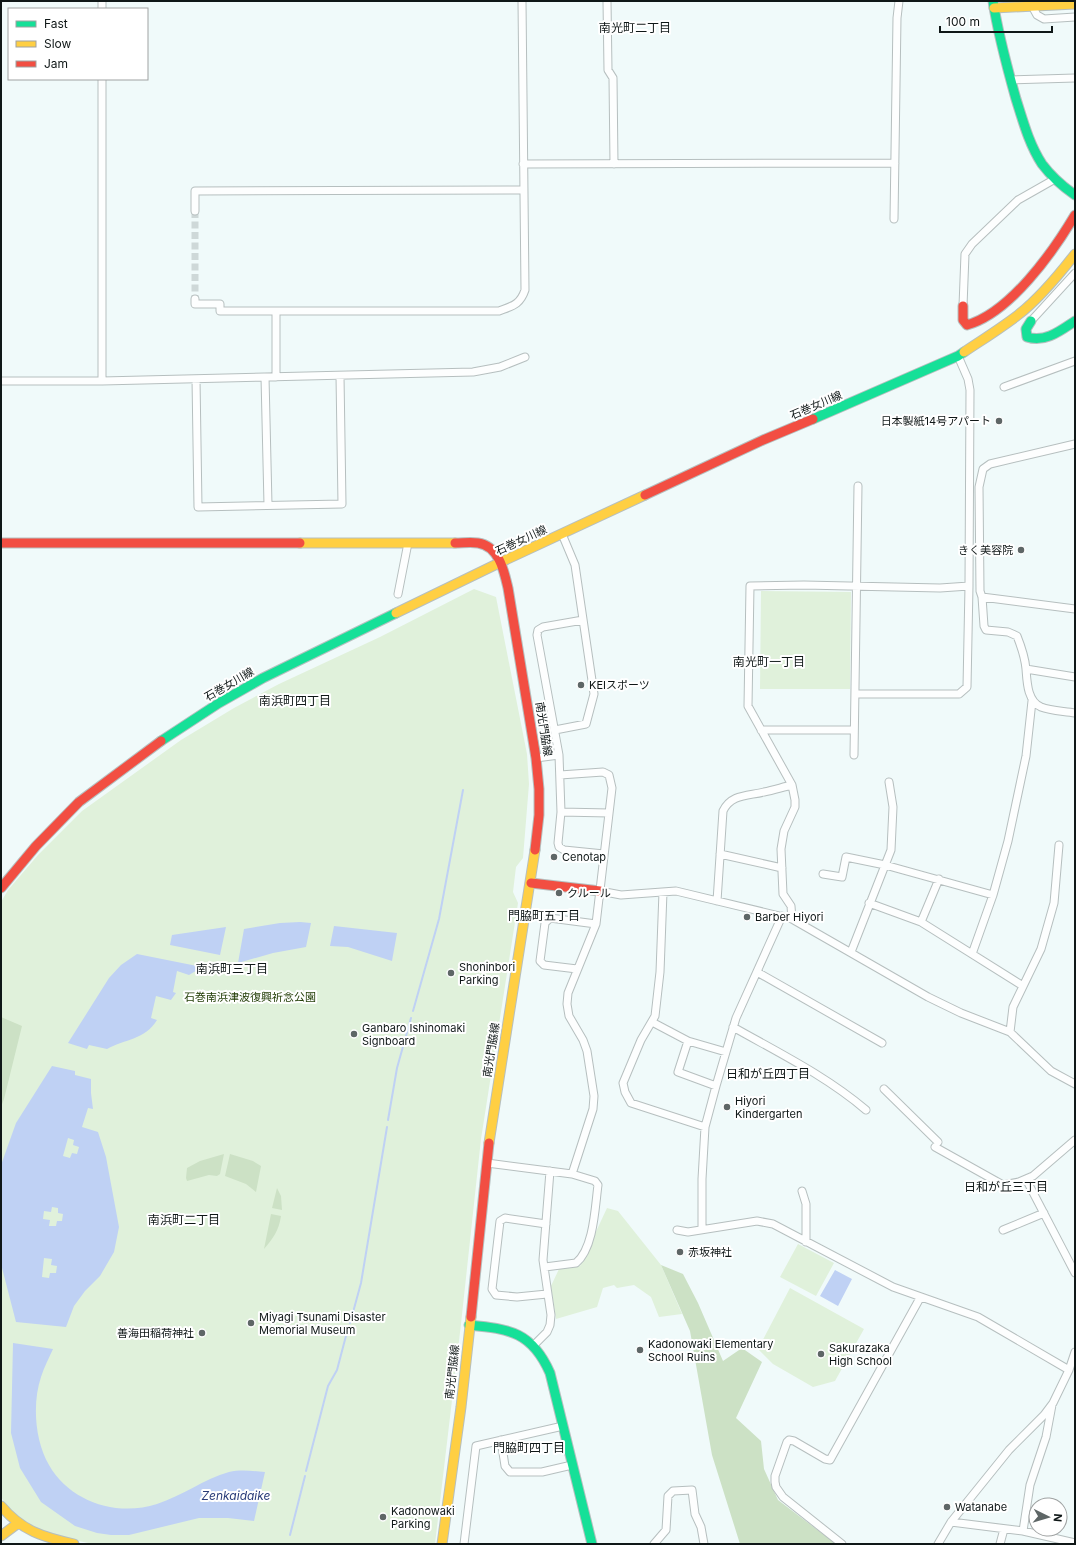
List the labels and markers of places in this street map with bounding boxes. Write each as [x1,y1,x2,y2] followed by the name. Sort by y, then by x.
[881,414,991,428] place label: 日本製紙14号アパート
[994,416,1004,426] marker: 日本製紙14号アパート
[958,543,1013,557] place label: きく美容院
[1016,545,1026,555] marker: きく美容院
[589,678,650,692] place label: KEIスポーツ
[576,680,586,690] marker: KEIスポーツ
[562,850,606,864] place label: Cenotap
[549,852,559,862] marker: Cenotap
[567,886,611,900] place label: クルール
[554,888,564,898] marker: クルール
[755,910,823,924] place label: Barber Hiyori
[742,912,752,922] marker: Barber Hiyori
[459,960,515,987] place label: Shoninbori Parking
[446,968,456,978] marker: Shoninbori Parking
[362,1021,465,1048] place label: Ganbaro Ishinomaki Signboard
[349,1029,359,1039] marker: Ganbaro Ishinomaki Signboard
[735,1094,802,1121] place label: Hiyori Kindergarten
[722,1102,732,1112] marker: Hiyori Kindergarten
[688,1245,732,1259] place label: 赤坂神社
[675,1247,685,1257] marker: 赤坂神社
[259,1310,386,1337] place label: Miyagi Tsunami Disaster Memorial Museum
[246,1318,256,1328] marker: Miyagi Tsunami Disaster Memorial Museum
[117,1326,194,1340] place label: 善海田稲荷神社
[197,1328,207,1338] marker: 善海田稲荷神社
[648,1337,773,1364] place label: Kadonowaki Elementary School Ruins
[829,1341,892,1368] place label: Sakurazaka High School
[635,1345,645,1355] marker: Kadonowaki Elementary School Ruins
[816,1349,826,1359] marker: Sakurazaka High School
[955,1500,1007,1514] place label: Watanabe
[942,1502,952,1512] marker: Watanabe
[391,1504,455,1531] place label: Kadonowaki Parking
[378,1512,388,1522] marker: Kadonowaki Parking

